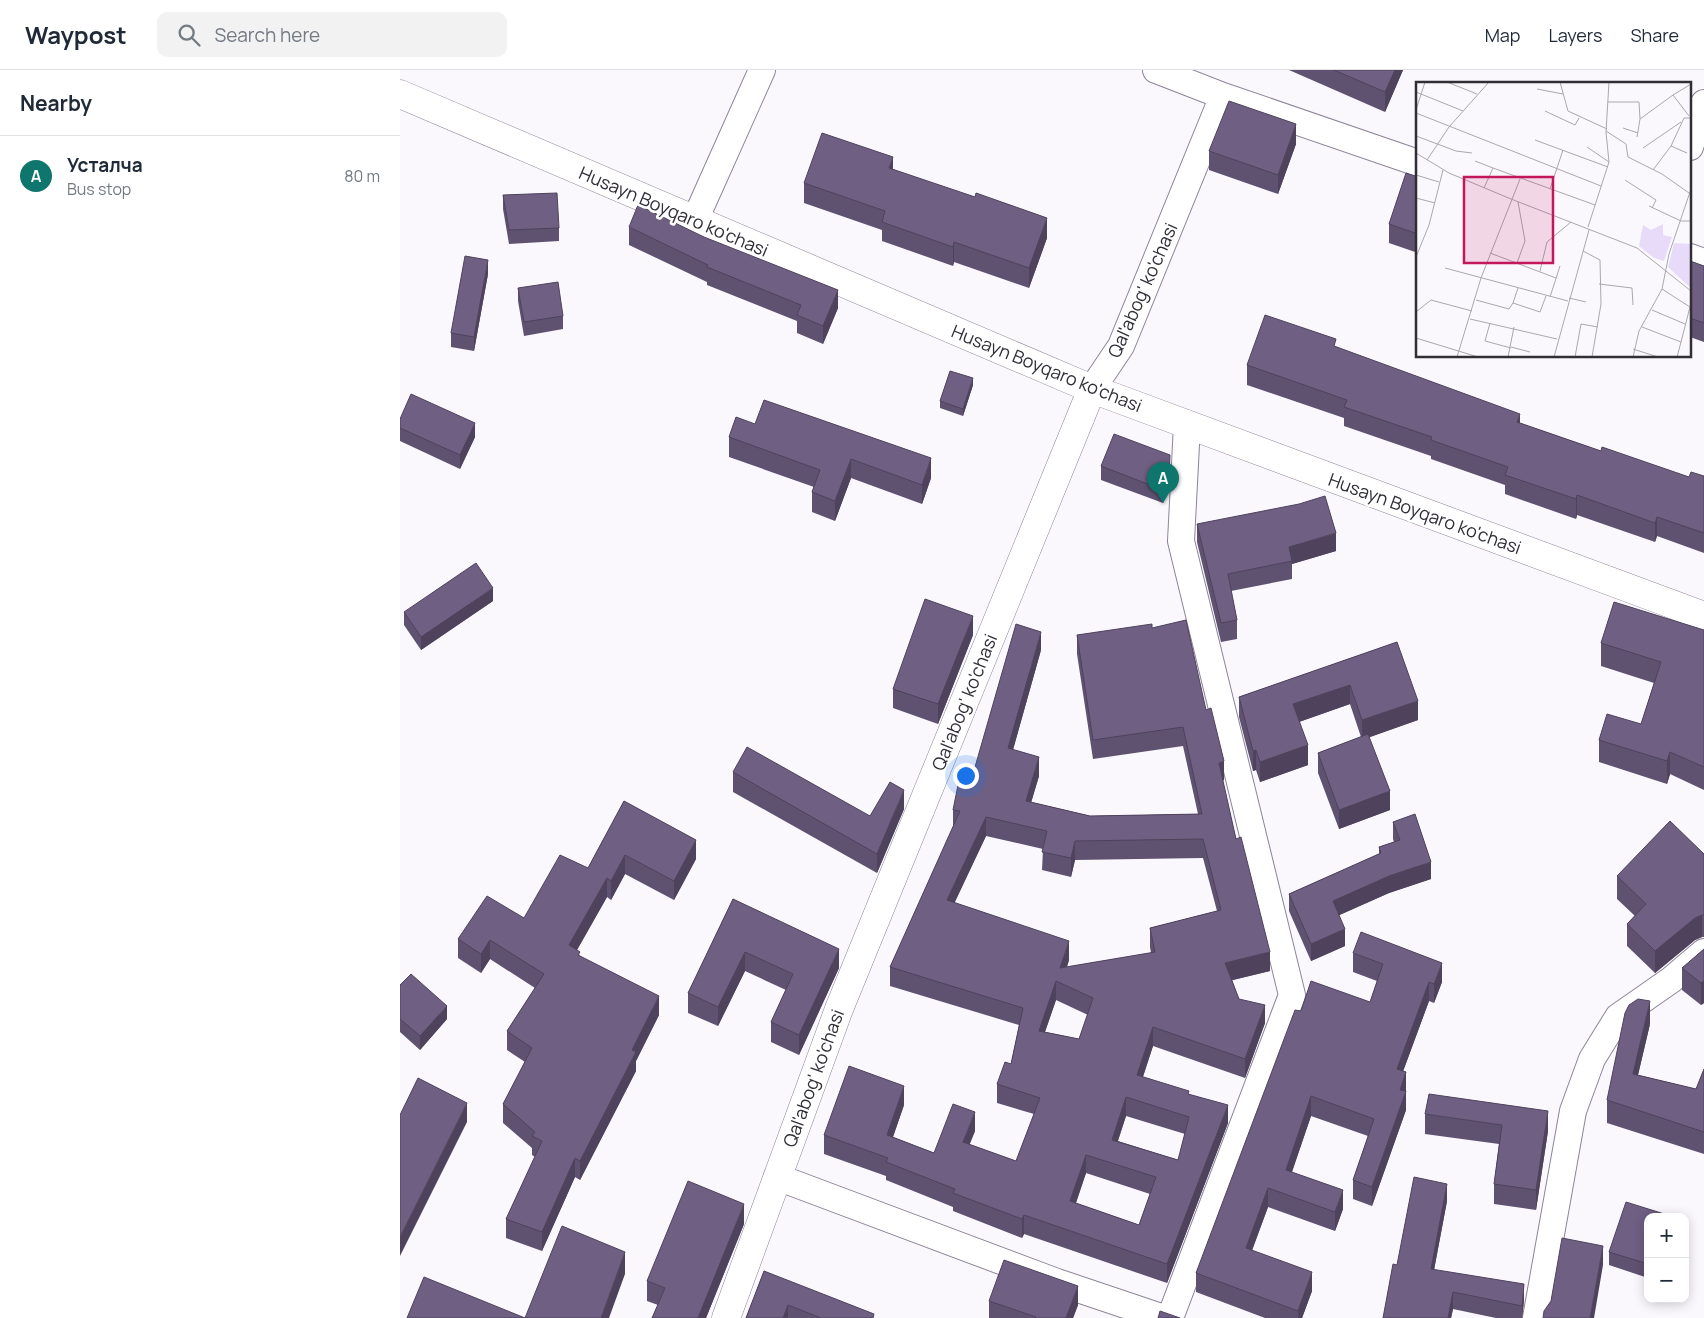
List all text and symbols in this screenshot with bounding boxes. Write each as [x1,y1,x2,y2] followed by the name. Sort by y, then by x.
[157,12,507,57] search box
[25,18,127,51] text: Waypost
[175,21,203,49] icon: search
[215,22,320,48] text: Search here
[1485,23,1520,47] text: Map
[1548,23,1602,47] text: Layers
[1630,23,1679,47] text: Share
[1416,82,1692,358] inset map
[20,89,92,117] text: Nearby
[67,152,143,178] text: Усталча
[576,160,772,262] street label: Husayn Boyqaro ko'chasi
[31,165,41,187] text: A
[344,165,380,187] text: 80 m
[67,178,131,200] text: Bus stop
[1102,219,1182,361] street label: Qal'abog' ko'chasi
[948,319,1146,417] street label: Husayn Boyqaro ko'chasi
[1147,462,1179,503] pin: A
[1325,467,1525,559] street label: Husayn Boyqaro ko'chasi
[926,630,1002,774] street label: Qal'abog' ko'chasi
[953,763,979,789] your location
[777,1006,849,1150] street label: Qal'abog' ko'chasi
[1644,1213,1689,1303] map controls
[1644,1213,1689,1258] button: +
[1644,1258,1689,1303] button: −

